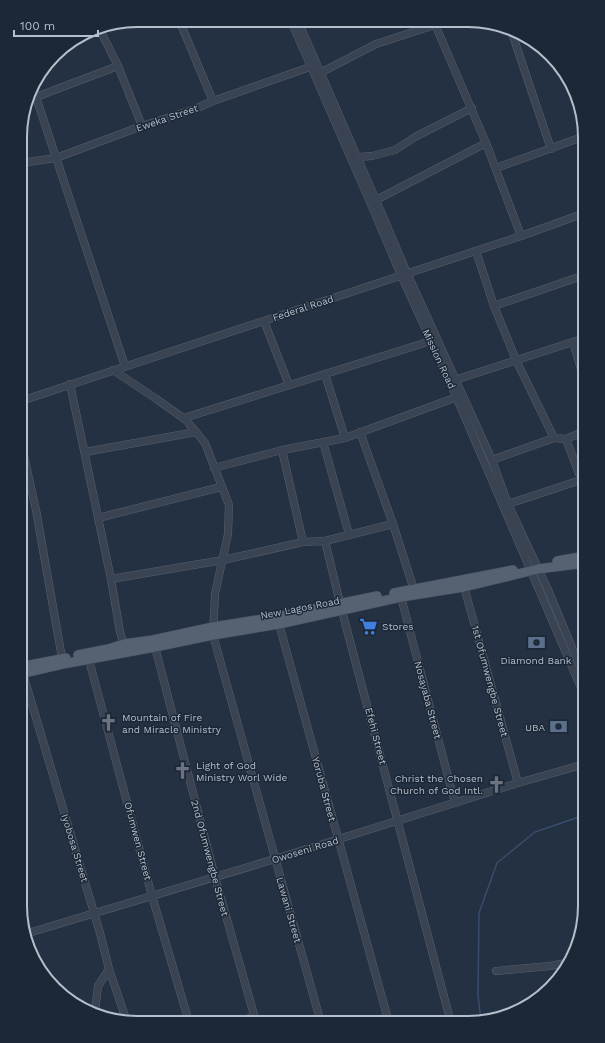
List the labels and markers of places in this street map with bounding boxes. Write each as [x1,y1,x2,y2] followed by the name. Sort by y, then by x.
[359,616,379,636] supermarket icon: Stores
[382,621,414,632] place label: Stores
[526,633,546,653] bank icon: Diamond Bank
[501,655,572,666] place label: Diamond Bank
[122,712,222,735] place label: Mountain of Fire and Miracle Ministry
[99,713,119,733] church icon: Mountain of Fire and Miracle Ministry
[548,717,568,737] bank icon: UBA
[525,722,545,733] place label: UBA
[196,760,287,783] place label: Light of God Ministry Worl Wide
[173,761,193,781] church icon: Light of God Ministry Worl Wide
[390,773,483,796] place label: Christ the Chosen Church of God Intl.
[486,774,506,794] church icon: Christ the Chosen Church of God Intl.

